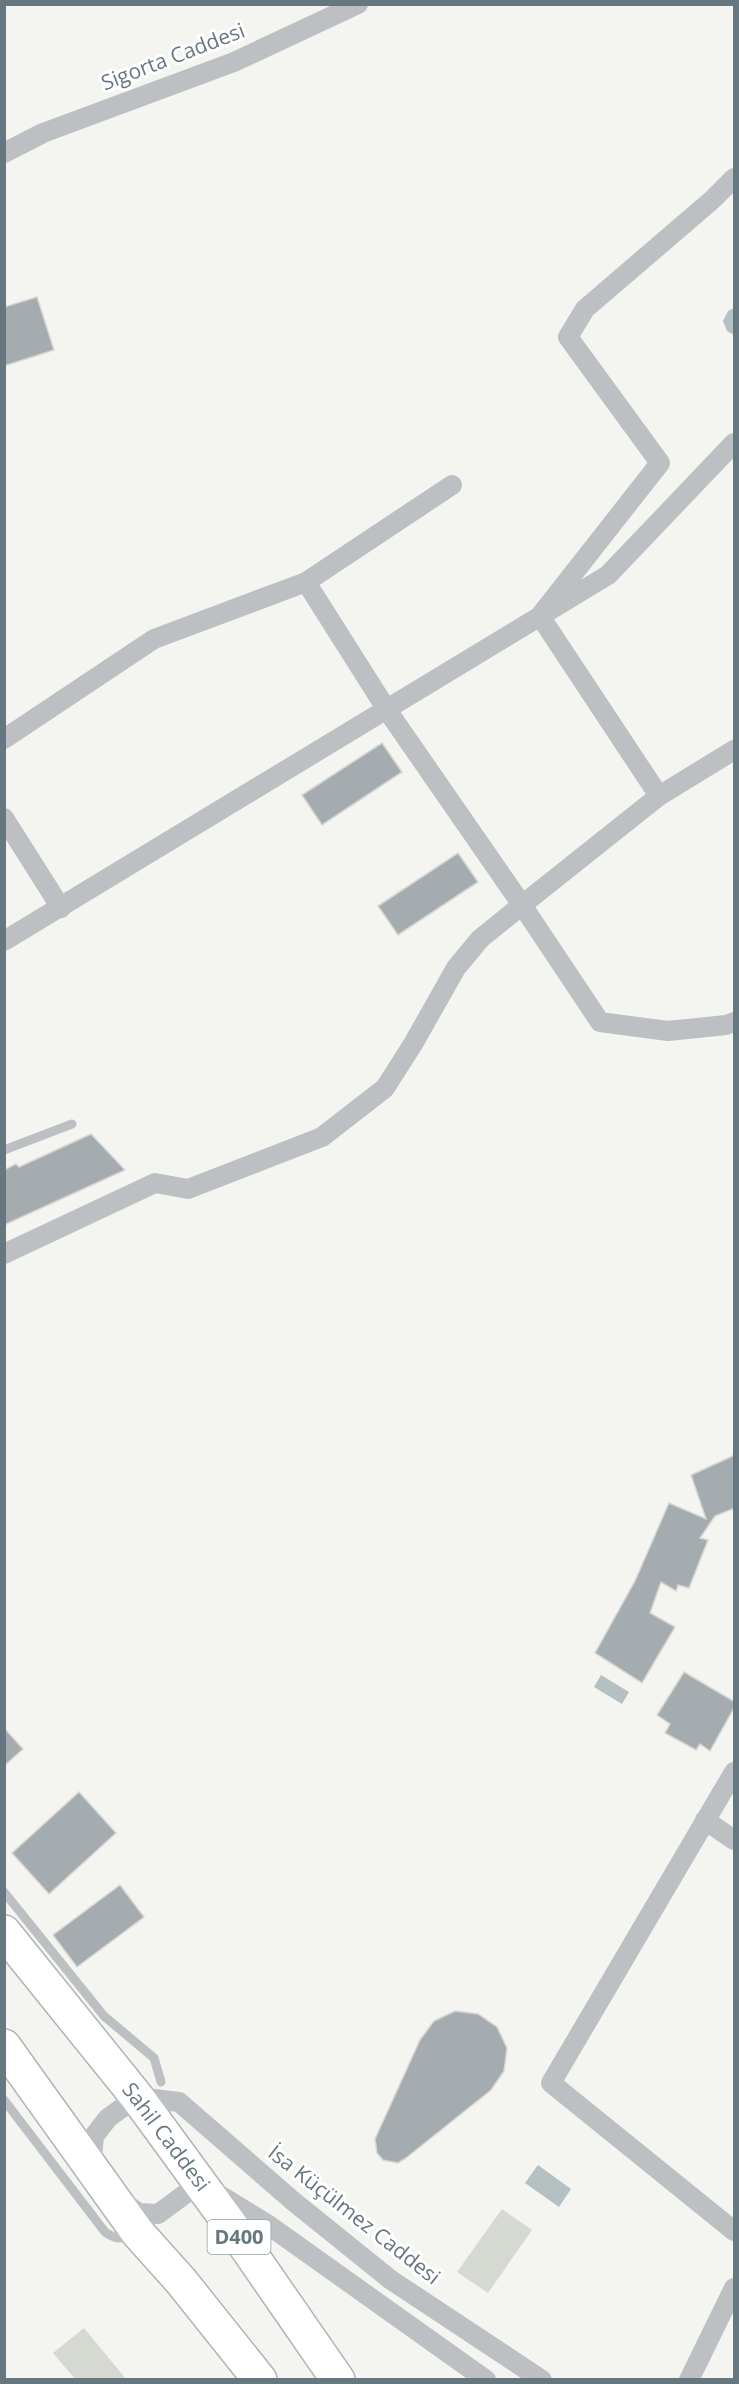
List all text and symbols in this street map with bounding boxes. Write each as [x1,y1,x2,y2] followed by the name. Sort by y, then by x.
[97,16,248,96] street label: Sigorta Caddesi
[117,2076,217,2197] street label: Sahil Caddesi
[263,2138,446,2290] street label: İsa Küçülmez Caddesi
[208,2220,270,2254] road number: D400

